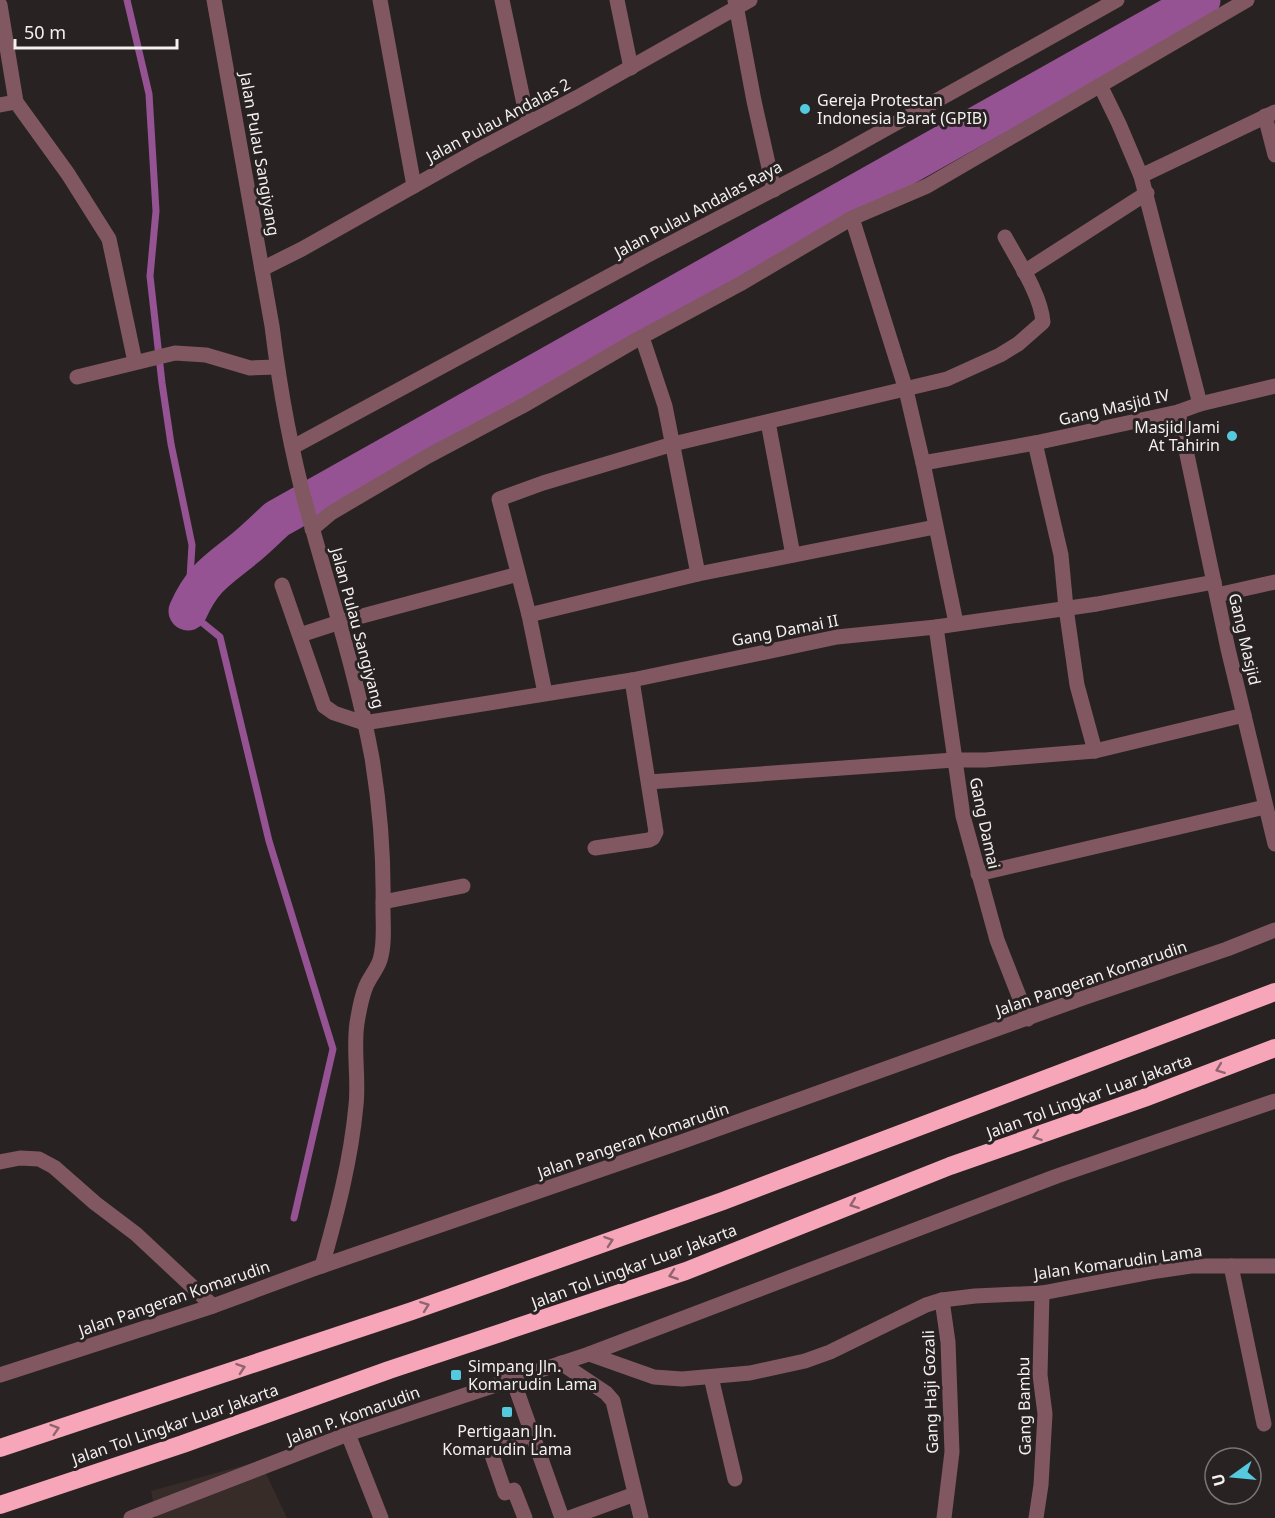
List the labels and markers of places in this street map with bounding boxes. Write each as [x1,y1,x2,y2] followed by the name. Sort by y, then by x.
[817,89,987,129] place label: Gereja Protestan Indonesia Barat (GPIB)
[798,102,812,116] marker: Gereja Protestan Indonesia Barat (GPIB)
[1134,416,1220,456] place label: Masjid Jami At Tahirin
[1225,429,1239,443] marker: Masjid Jami At Tahirin
[468,1355,597,1395] place label: Simpang Jln. Komarudin Lama
[449,1368,463,1382] marker: Simpang Jln. Komarudin Lama
[500,1405,514,1419] marker: Pertigaan Jln. Komarudin Lama
[442,1420,572,1460] place label: Pertigaan Jln. Komarudin Lama

